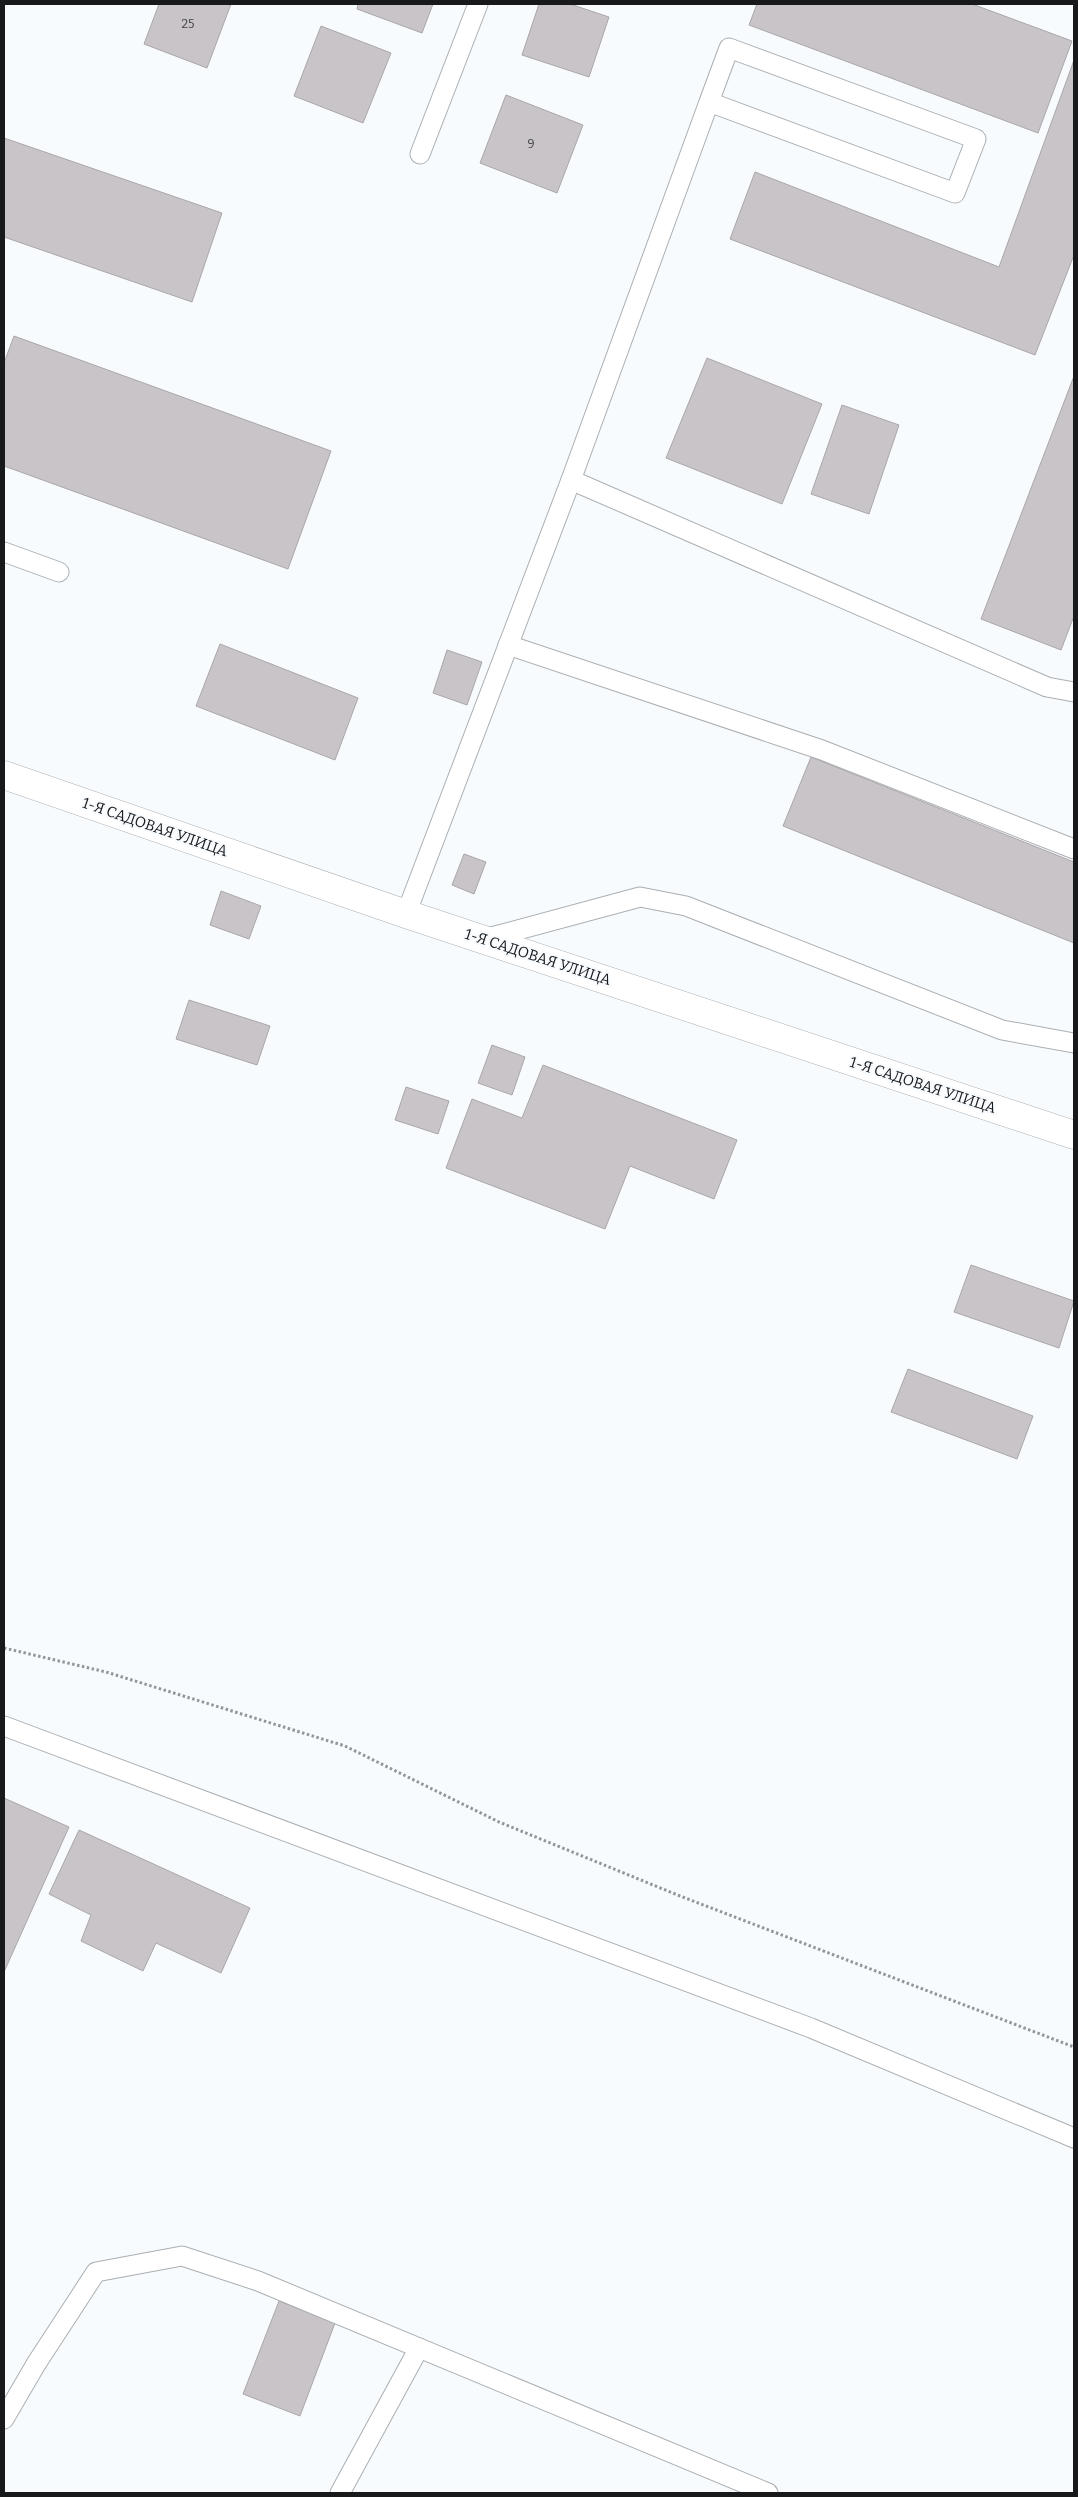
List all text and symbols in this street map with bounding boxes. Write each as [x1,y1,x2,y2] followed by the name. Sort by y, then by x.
[182,17,194,31] house number: 25
[527,137,535,151] house number: 9
[80,794,230,860] street label: 1-Я САДОВАЯ УЛИЦА
[463,925,614,989] street label: 1-Я САДОВАЯ УЛИЦА
[848,1053,999,1117] street label: 1-Я САДОВАЯ УЛИЦА

